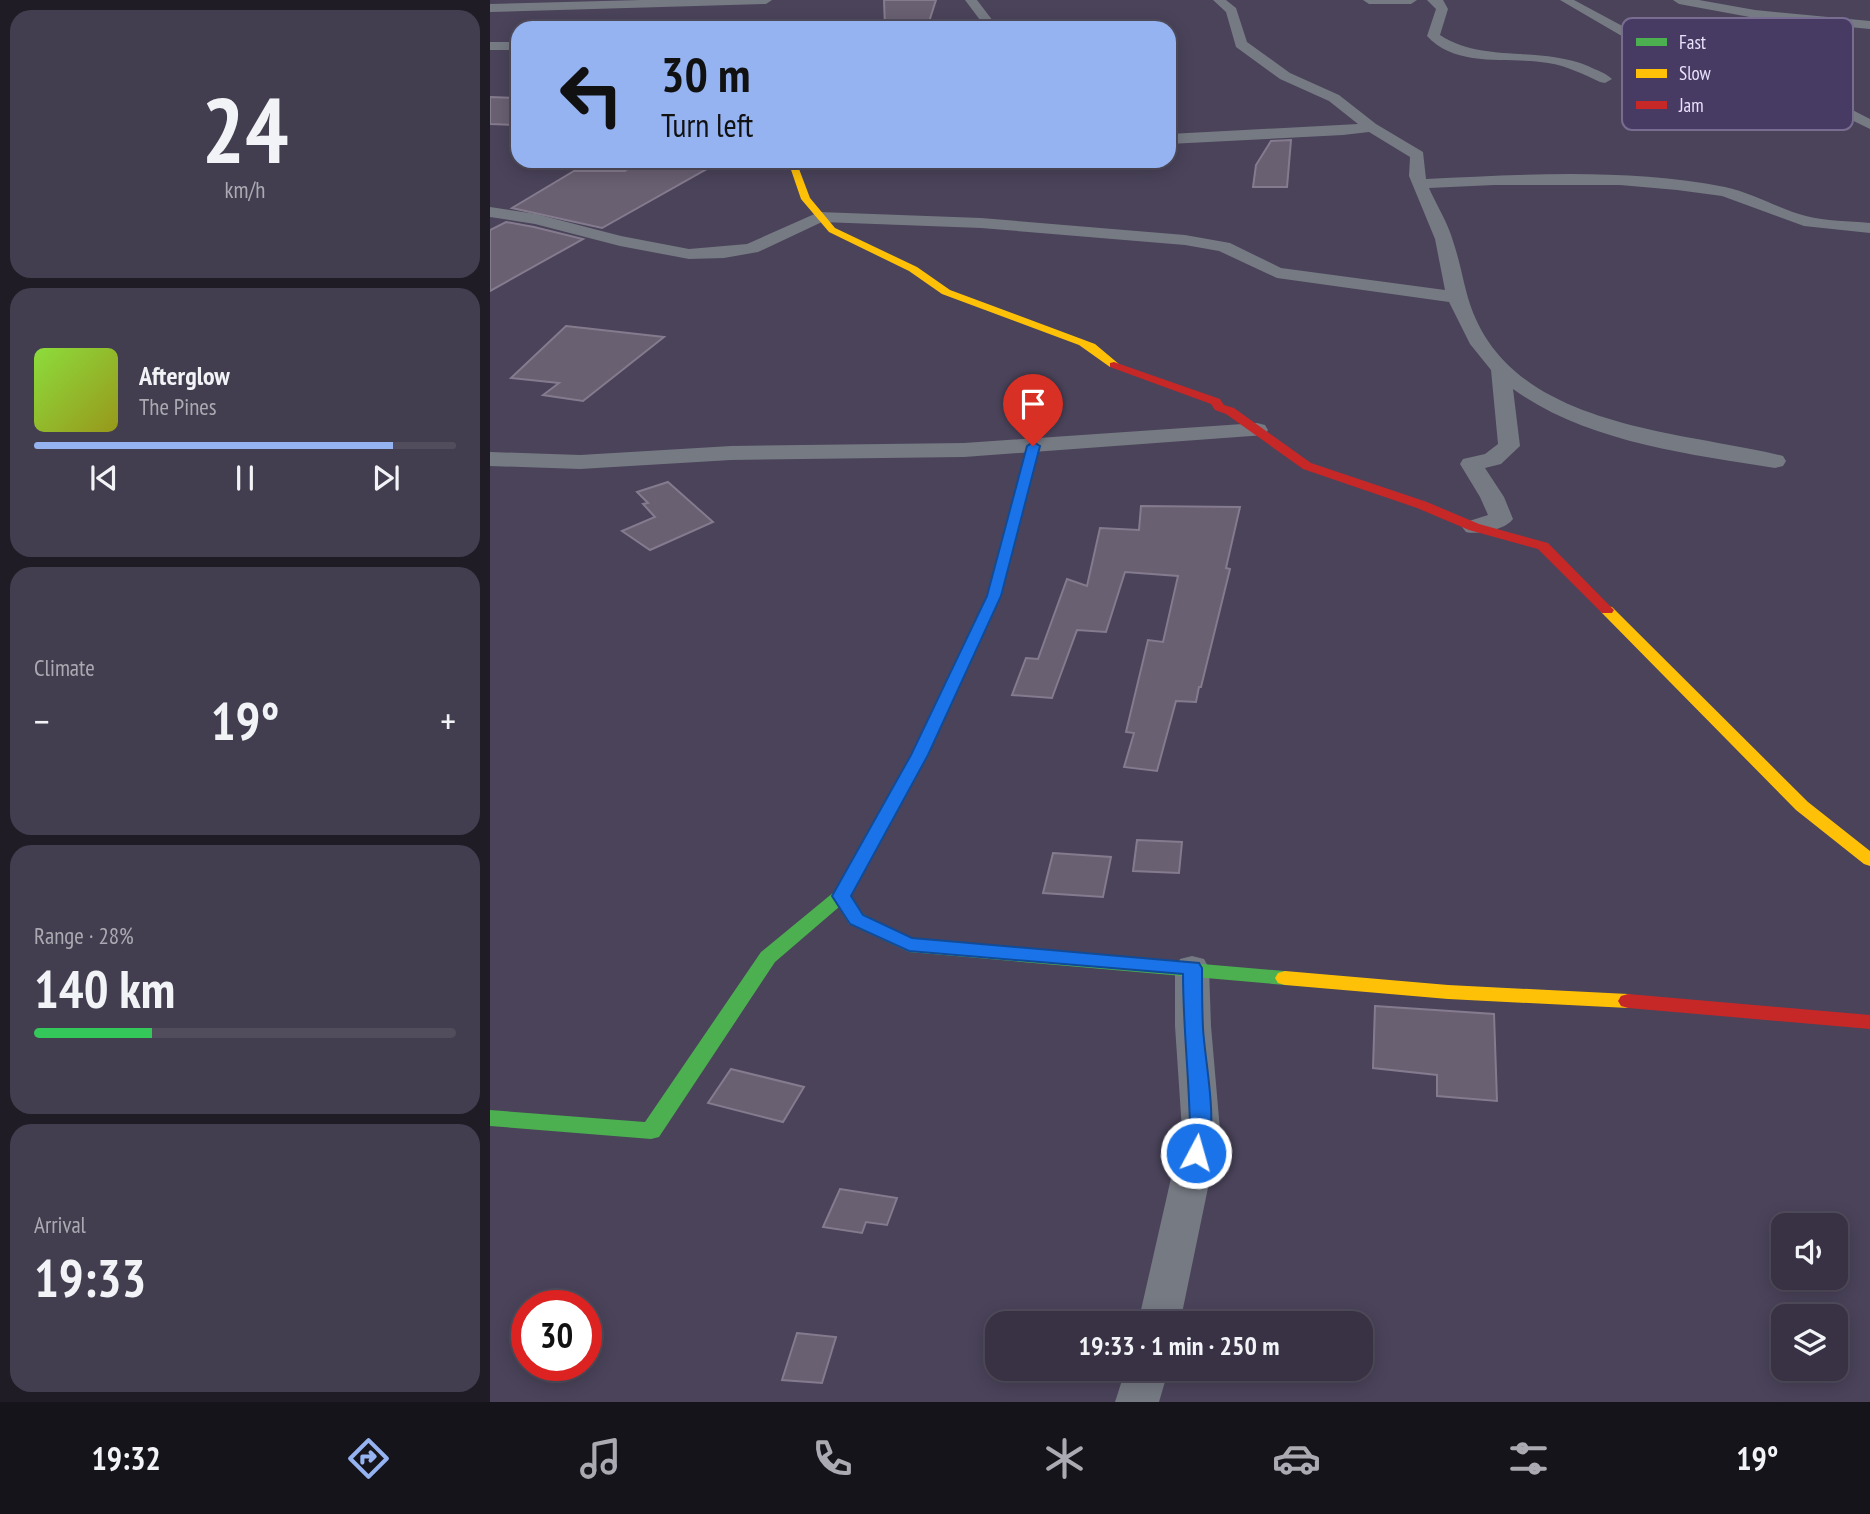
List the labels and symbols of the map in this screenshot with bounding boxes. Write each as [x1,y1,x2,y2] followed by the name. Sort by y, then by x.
[1622,18,1853,130] legend
[1679,30,1707,54] text: Fast
[1679,61,1712,85] text: Slow
[1678,93,1704,117] text: Jam
[1003,374,1063,446] pin
[1159,1116,1233,1190] position arrow
[511,1290,602,1381] speed limit sign: 30

